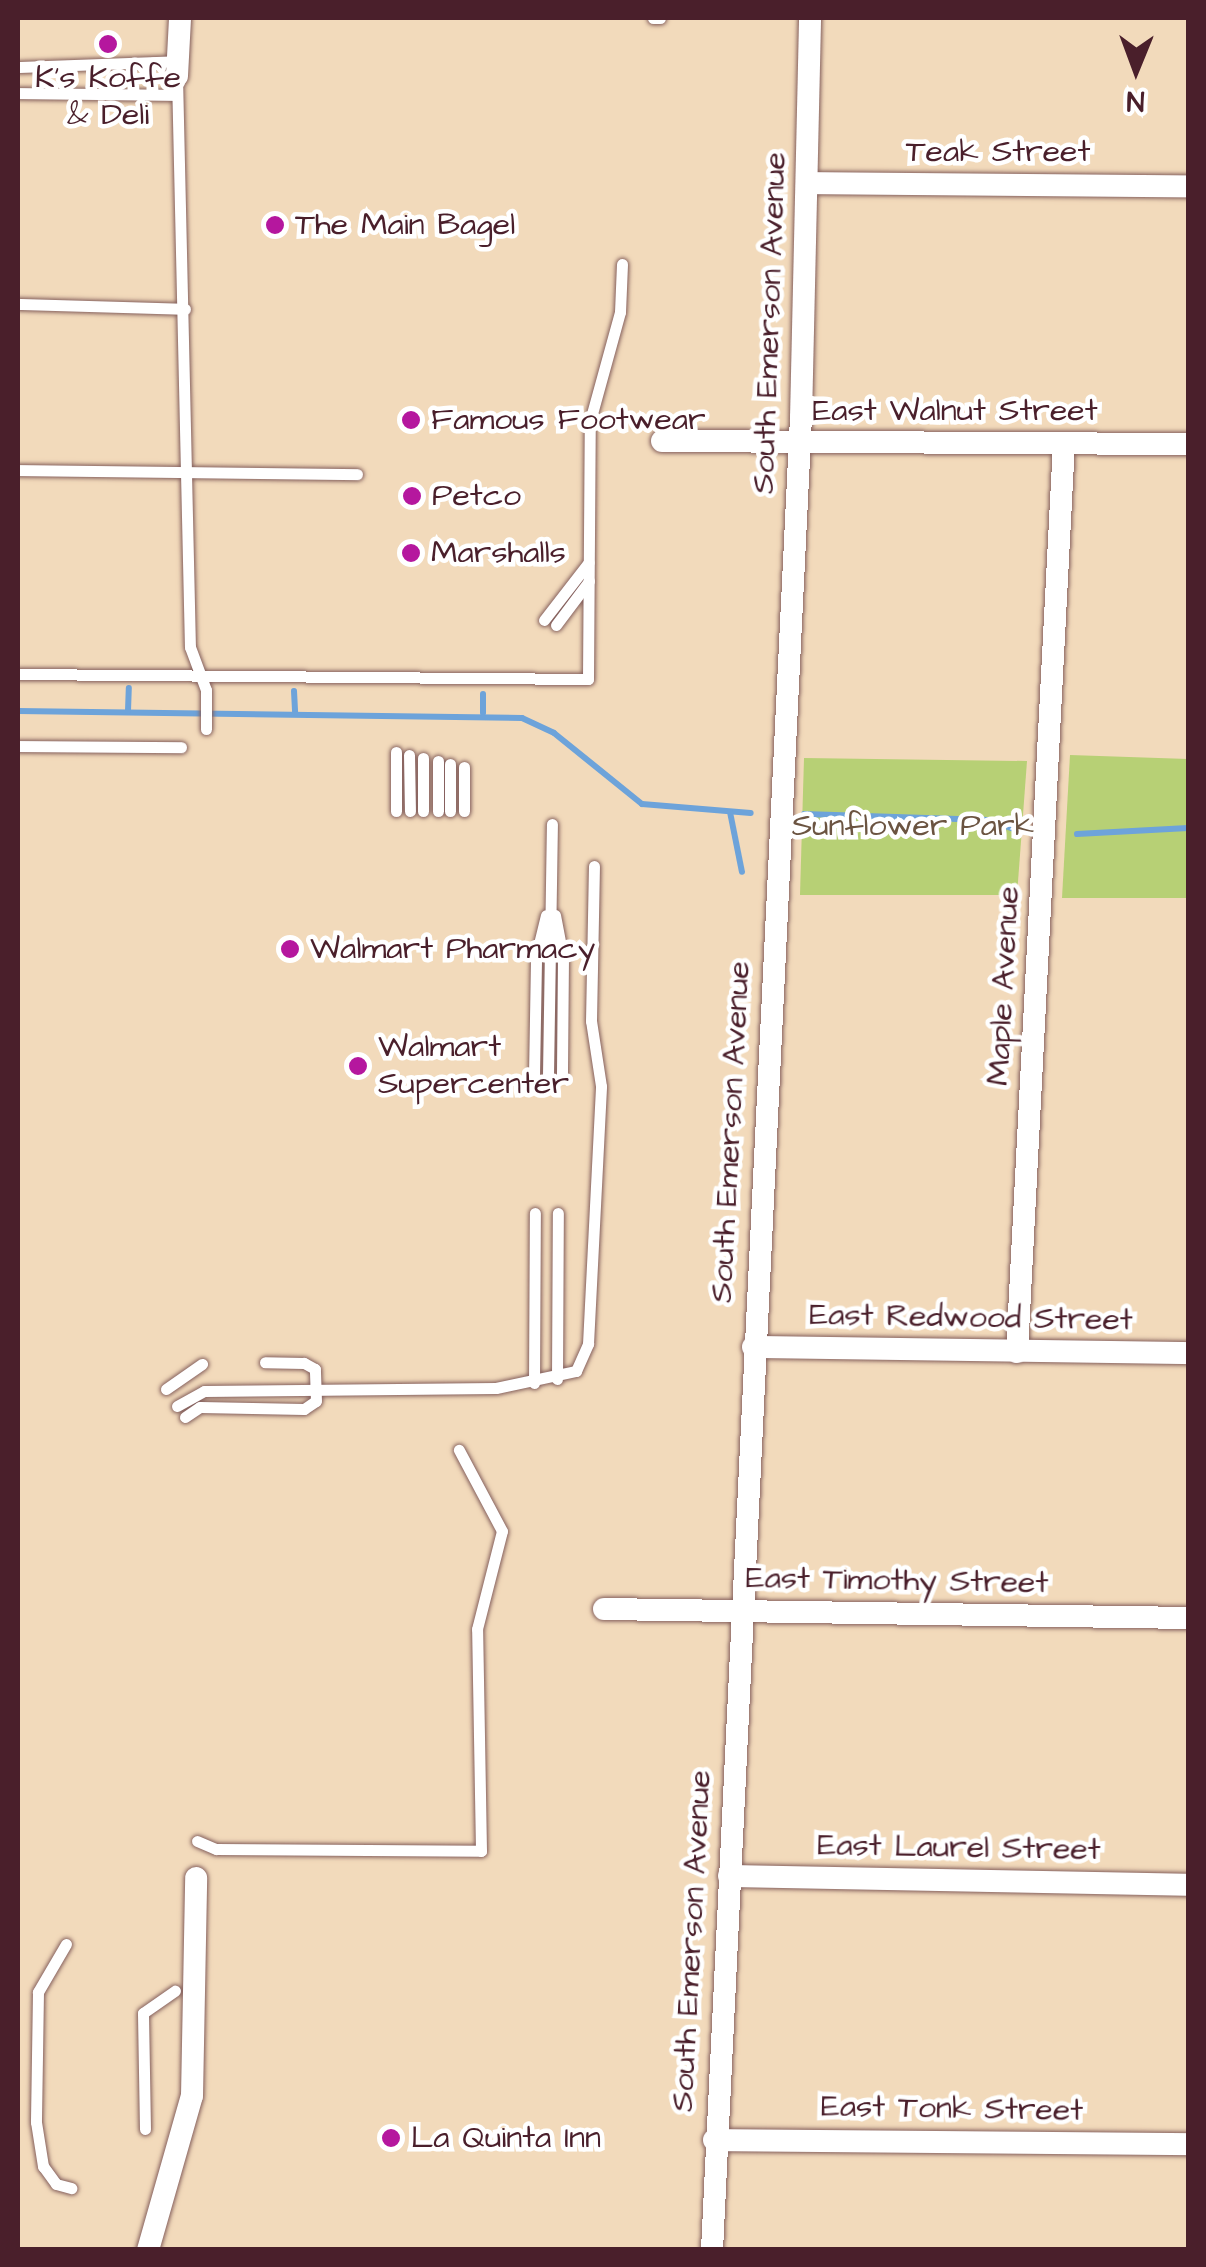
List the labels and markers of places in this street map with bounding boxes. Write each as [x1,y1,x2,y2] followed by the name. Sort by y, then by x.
[97,33,119,55] marker: K's Koffe & Deli
[35,60,181,135] place label: K's Koffe & Deli
[295,206,515,244] place label: The Main Bagel
[264,214,286,236] marker: The Main Bagel
[431,401,706,439] place label: Famous Footwear
[400,409,422,431] marker: Famous Footwear
[432,477,521,515] place label: Petco
[401,485,423,507] marker: Petco
[431,534,566,572] place label: Marshalls
[400,542,422,564] marker: Marshalls
[310,930,595,968] place label: Walmart Pharmacy
[279,938,301,960] marker: Walmart Pharmacy
[378,1029,569,1104] place label: Walmart Supercenter
[347,1055,369,1077] marker: Walmart Supercenter
[411,2119,601,2157] place label: La Quinta Inn
[380,2127,402,2149] marker: La Quinta Inn

